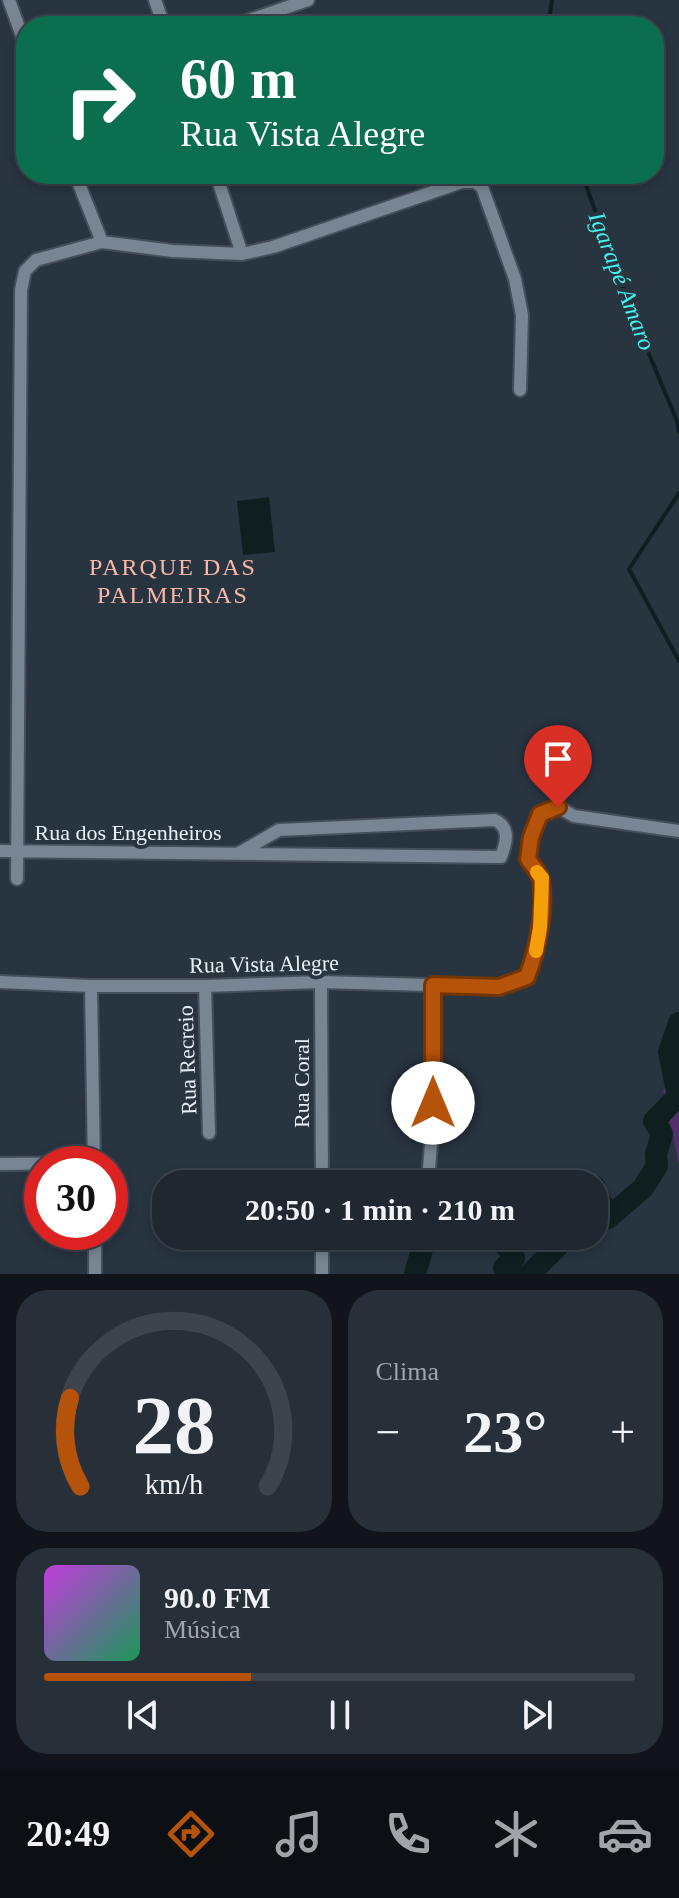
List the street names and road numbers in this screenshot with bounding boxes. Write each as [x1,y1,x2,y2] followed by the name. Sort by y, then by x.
[35,820,221,845] street label: Rua dos Engenheiros
[189,950,339,978] street label: Rua Vista Alegre
[173,1005,201,1115] street label: Rua Recreio
[289,1038,314,1128] street label: Rua Coral

